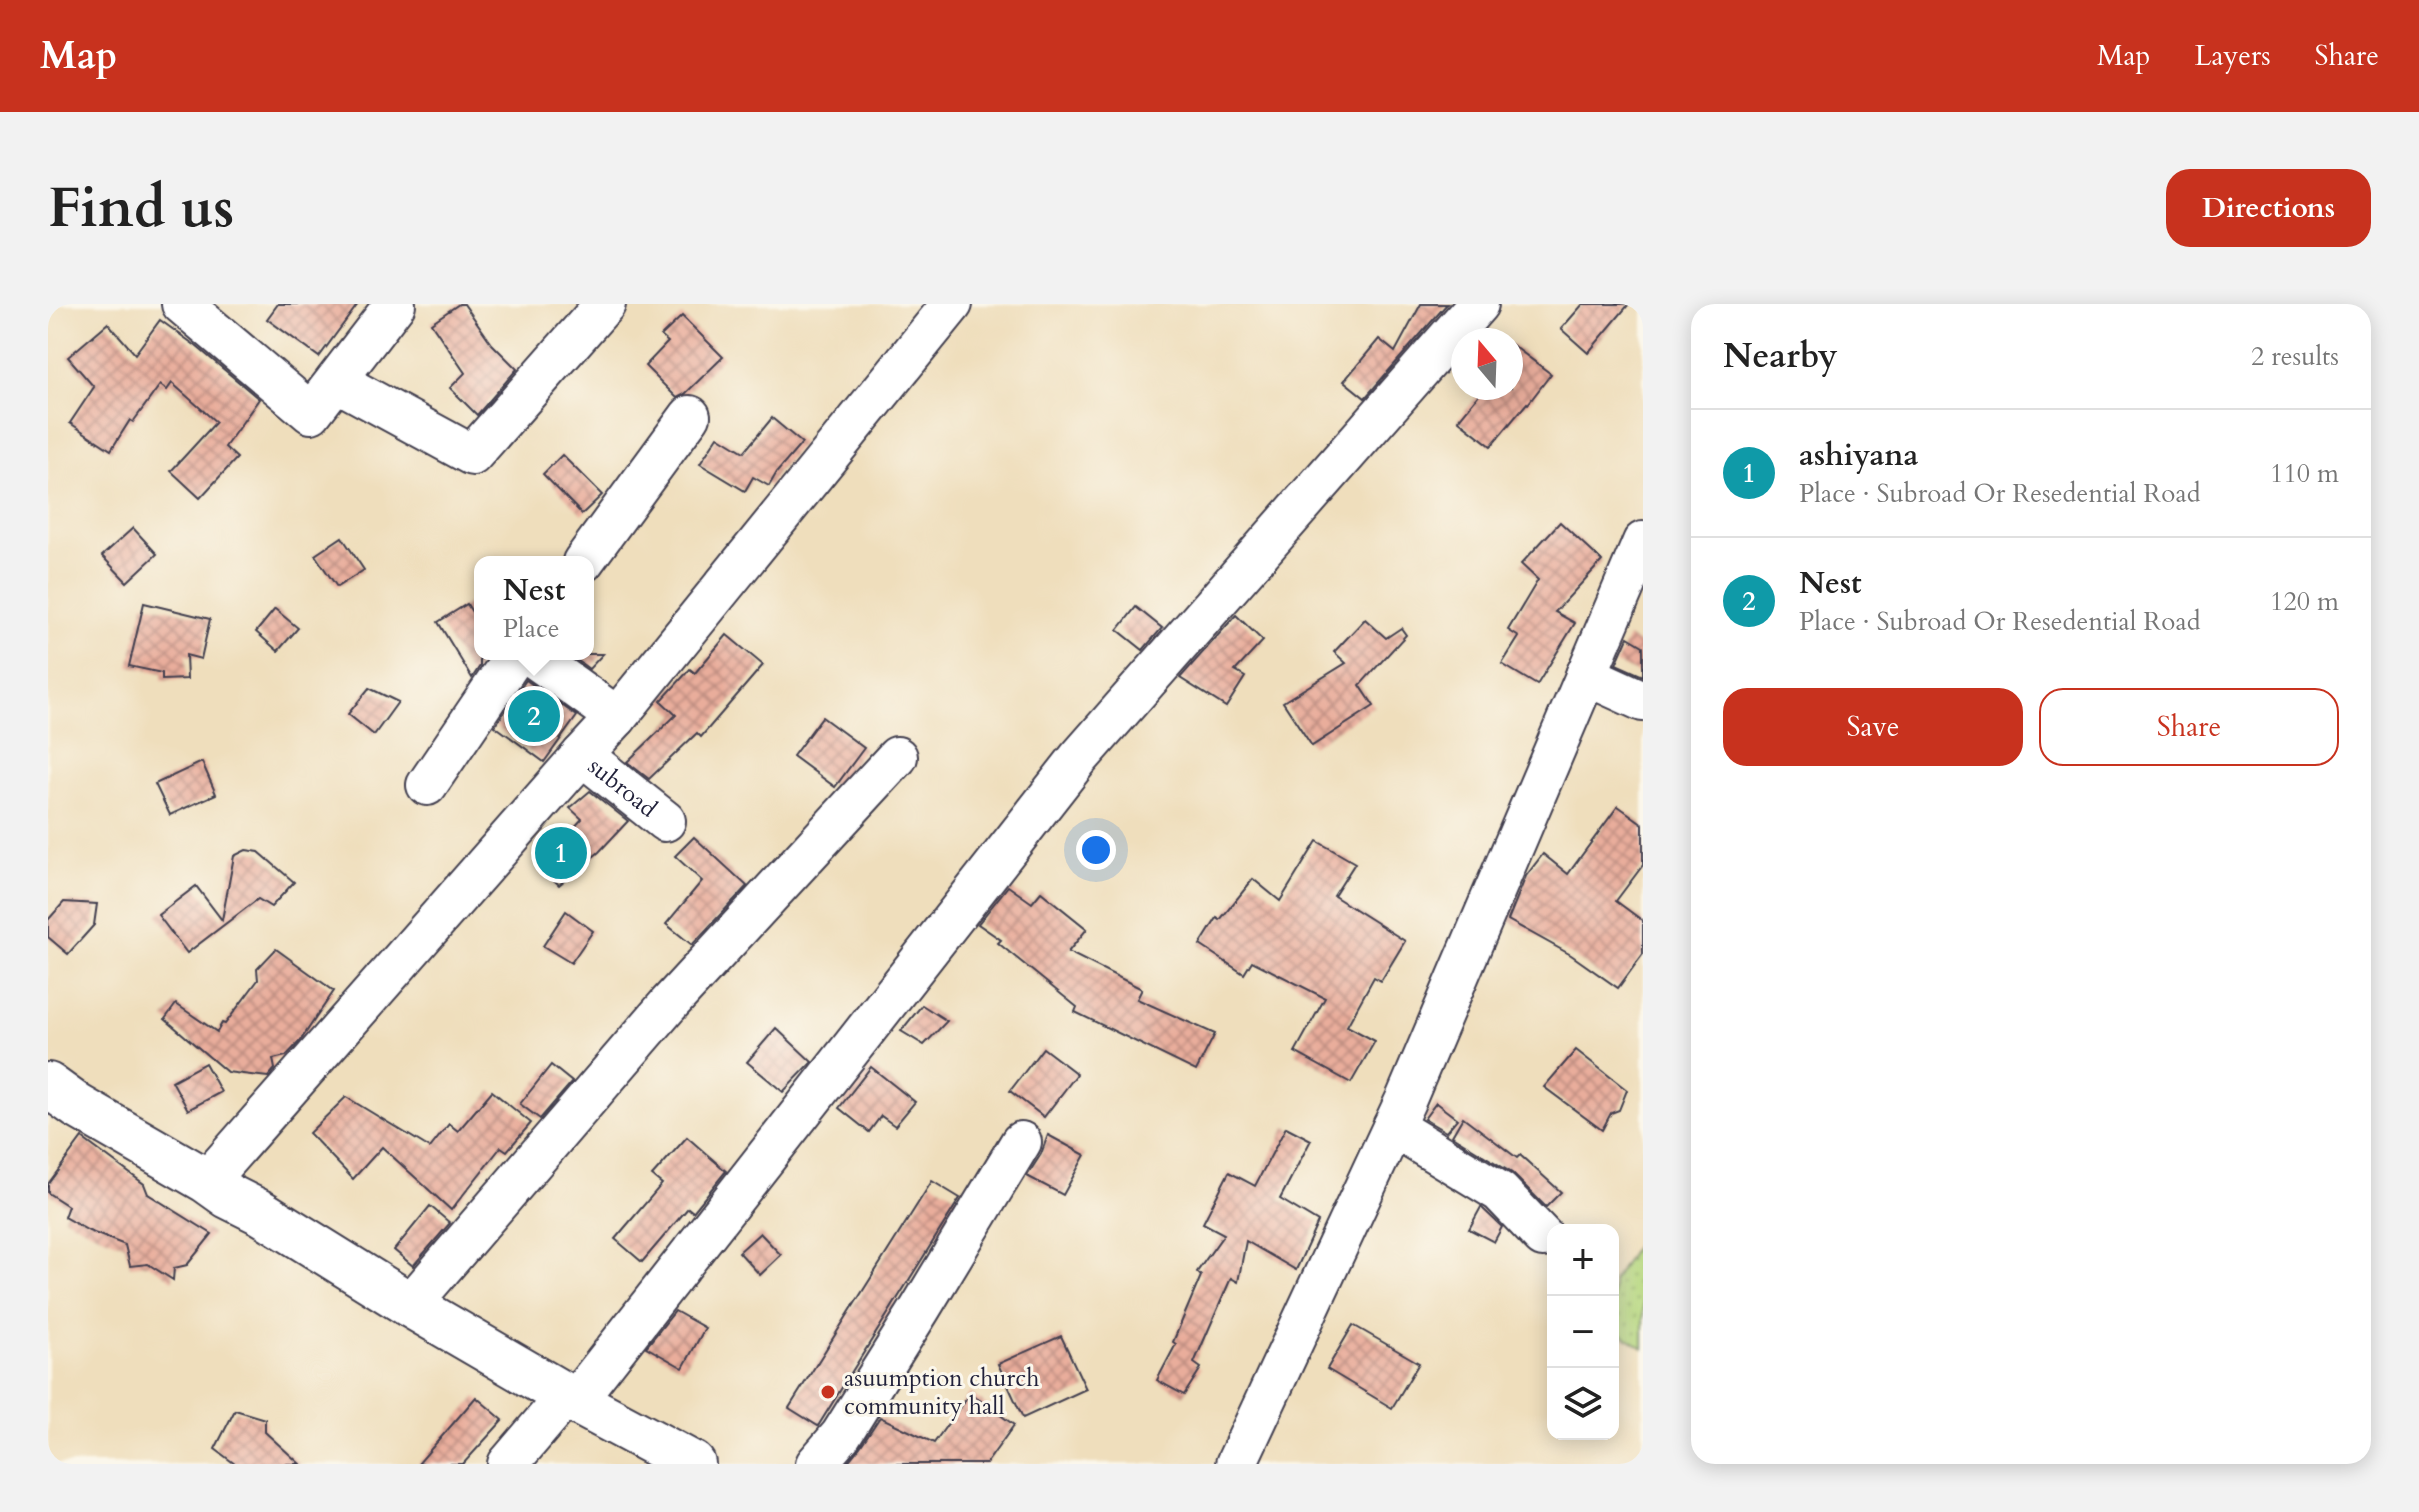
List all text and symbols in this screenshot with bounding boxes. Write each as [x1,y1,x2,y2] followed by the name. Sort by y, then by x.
[40,30,117,82] text: Map
[2097,37,2150,75] text: Map
[2194,37,2271,75] text: Layers
[2315,37,2379,75] text: Share
[2166,169,2371,247] button: Directions
[48,171,234,246] text: Find us
[1451,328,1523,400] north arrow
[1723,333,1838,379] text: Nearby
[2251,339,2339,374] text: 2 results
[1799,435,1919,476] text: ashiyana
[1742,456,1756,491] text: 1
[2270,456,2339,491] text: 110 m
[1799,476,2200,511] text: Place · Subroad Or Resedential Road
[474,556,594,660] popup
[1799,563,1862,604] text: Nest
[503,570,565,611] text: Nest
[1742,584,1756,619] text: 2
[2270,584,2339,619] text: 120 m
[1799,604,2200,639] text: Place · Subroad Or Resedential Road
[503,611,560,646] text: Place
[508,686,560,746] pin: 2
[1723,688,2023,766] button: Save
[2039,688,2339,766] button: Share
[581,750,664,825] street label: subroad
[535,823,587,883] pin: 1
[1076,830,1116,870] your location
[1547,1224,1619,1440] map controls
[1547,1224,1619,1296] button: +
[1547,1296,1619,1368] button: −
[844,1362,1039,1423] place label: asuumption church community hall
[1547,1368,1619,1440] button: layers
[819,1383,837,1401] marker: asuumption church community hall

